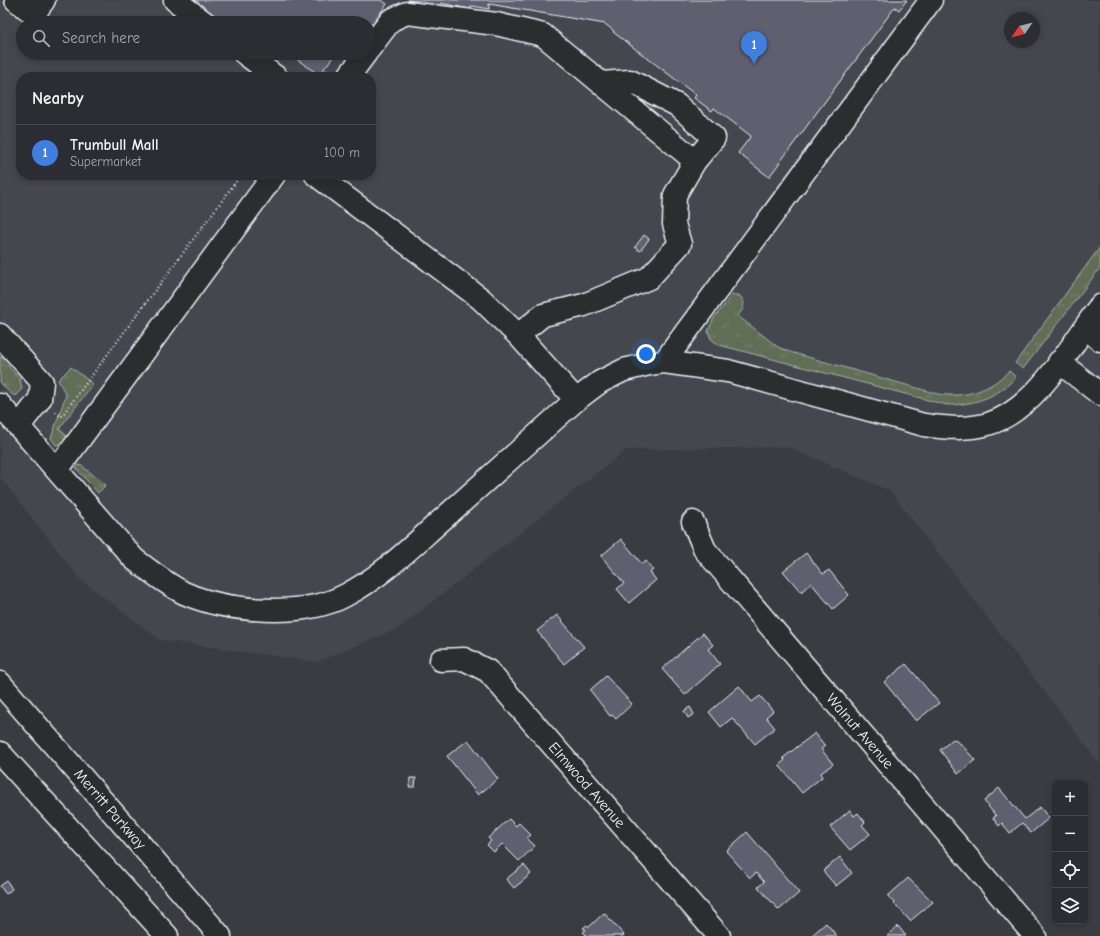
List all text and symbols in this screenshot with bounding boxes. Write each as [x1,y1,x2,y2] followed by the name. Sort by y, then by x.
[1004,12,1040,48] north arrow
[16,16,376,60] search box
[30,27,52,49] icon: search
[62,29,140,47] text: Search here
[741,31,767,64] pin: 1
[32,89,83,108] text: Nearby
[70,136,158,154] text: Trumbull Mall
[42,145,48,160] text: 1
[324,145,360,160] text: 100 m
[70,154,141,169] text: Supermarket
[636,344,656,364] your location
[822,690,898,773] street label: Walnut Avenue
[545,738,630,832] street label: Elmwood Avenue
[70,765,150,853] street label: Merritt Parkway
[1052,780,1088,924] map controls
[1052,780,1088,816] button: +
[1052,816,1088,852] button: −
[1052,852,1088,888] button: locate
[1052,888,1088,924] button: layers

